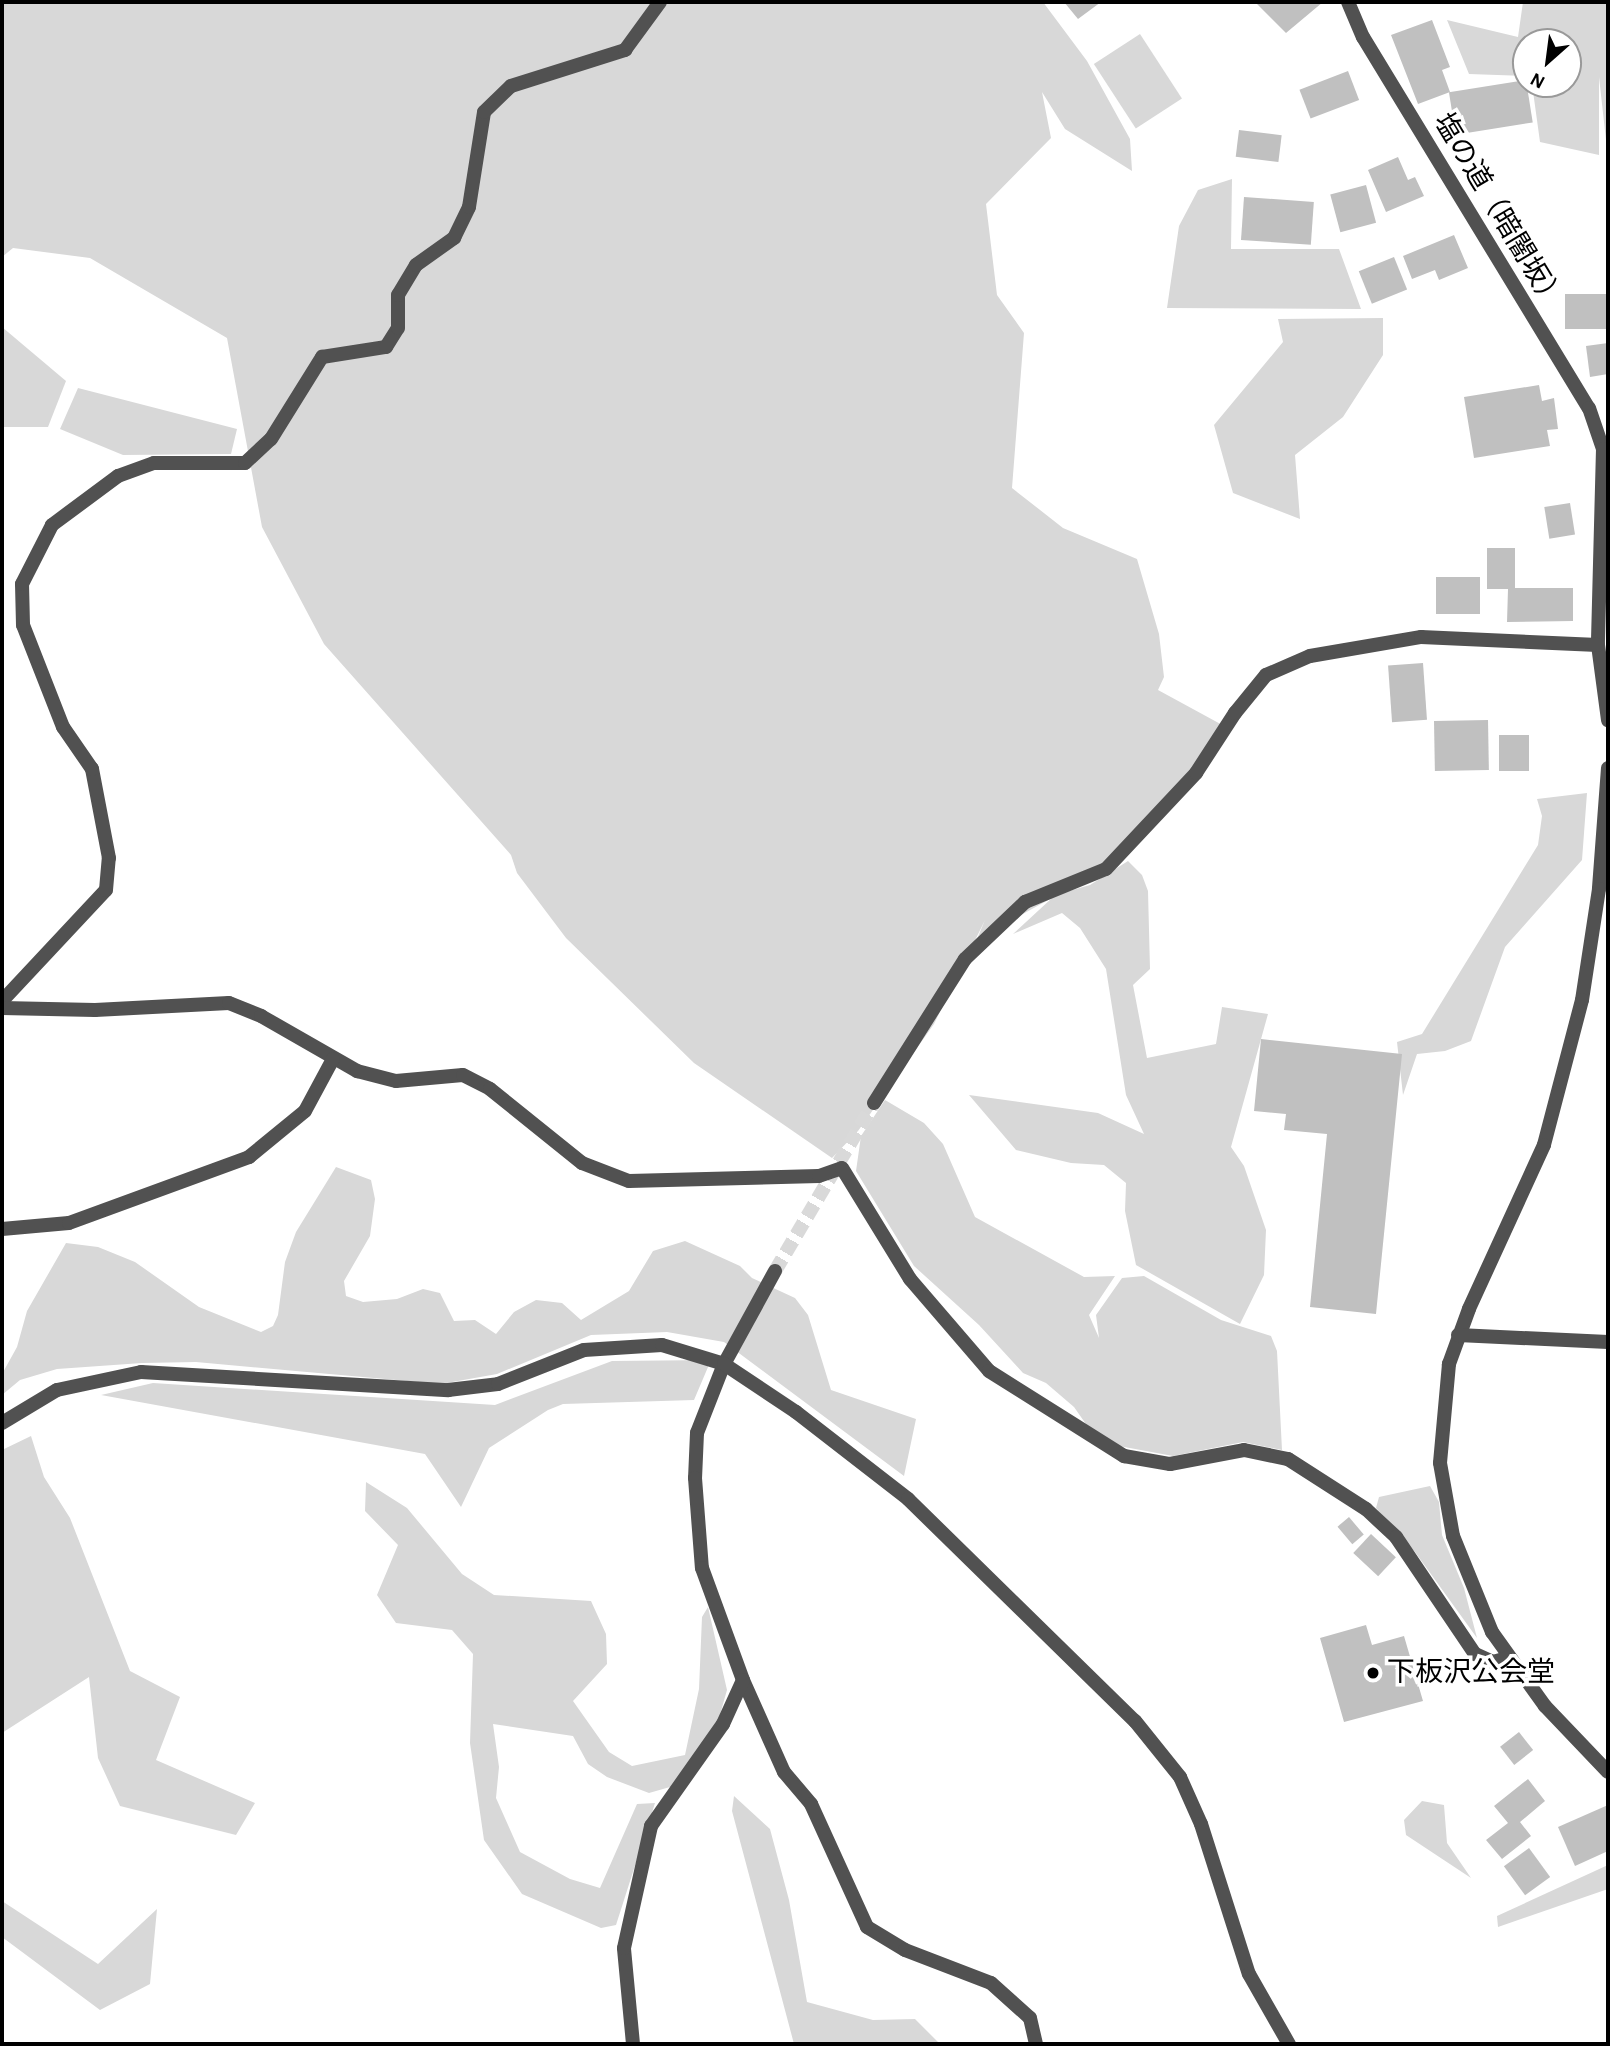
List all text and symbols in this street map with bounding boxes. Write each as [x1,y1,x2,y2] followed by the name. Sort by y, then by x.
[1512,28,1582,98] north arrow
[1528,69,1548,92] text: N
[1426,107,1570,317] street label: 塩の道（暗闇坂）
[1387,1656,1555,1690] place label: 下板沢公会堂
[1365,1665,1381,1681] marker: 下板沢公会堂

